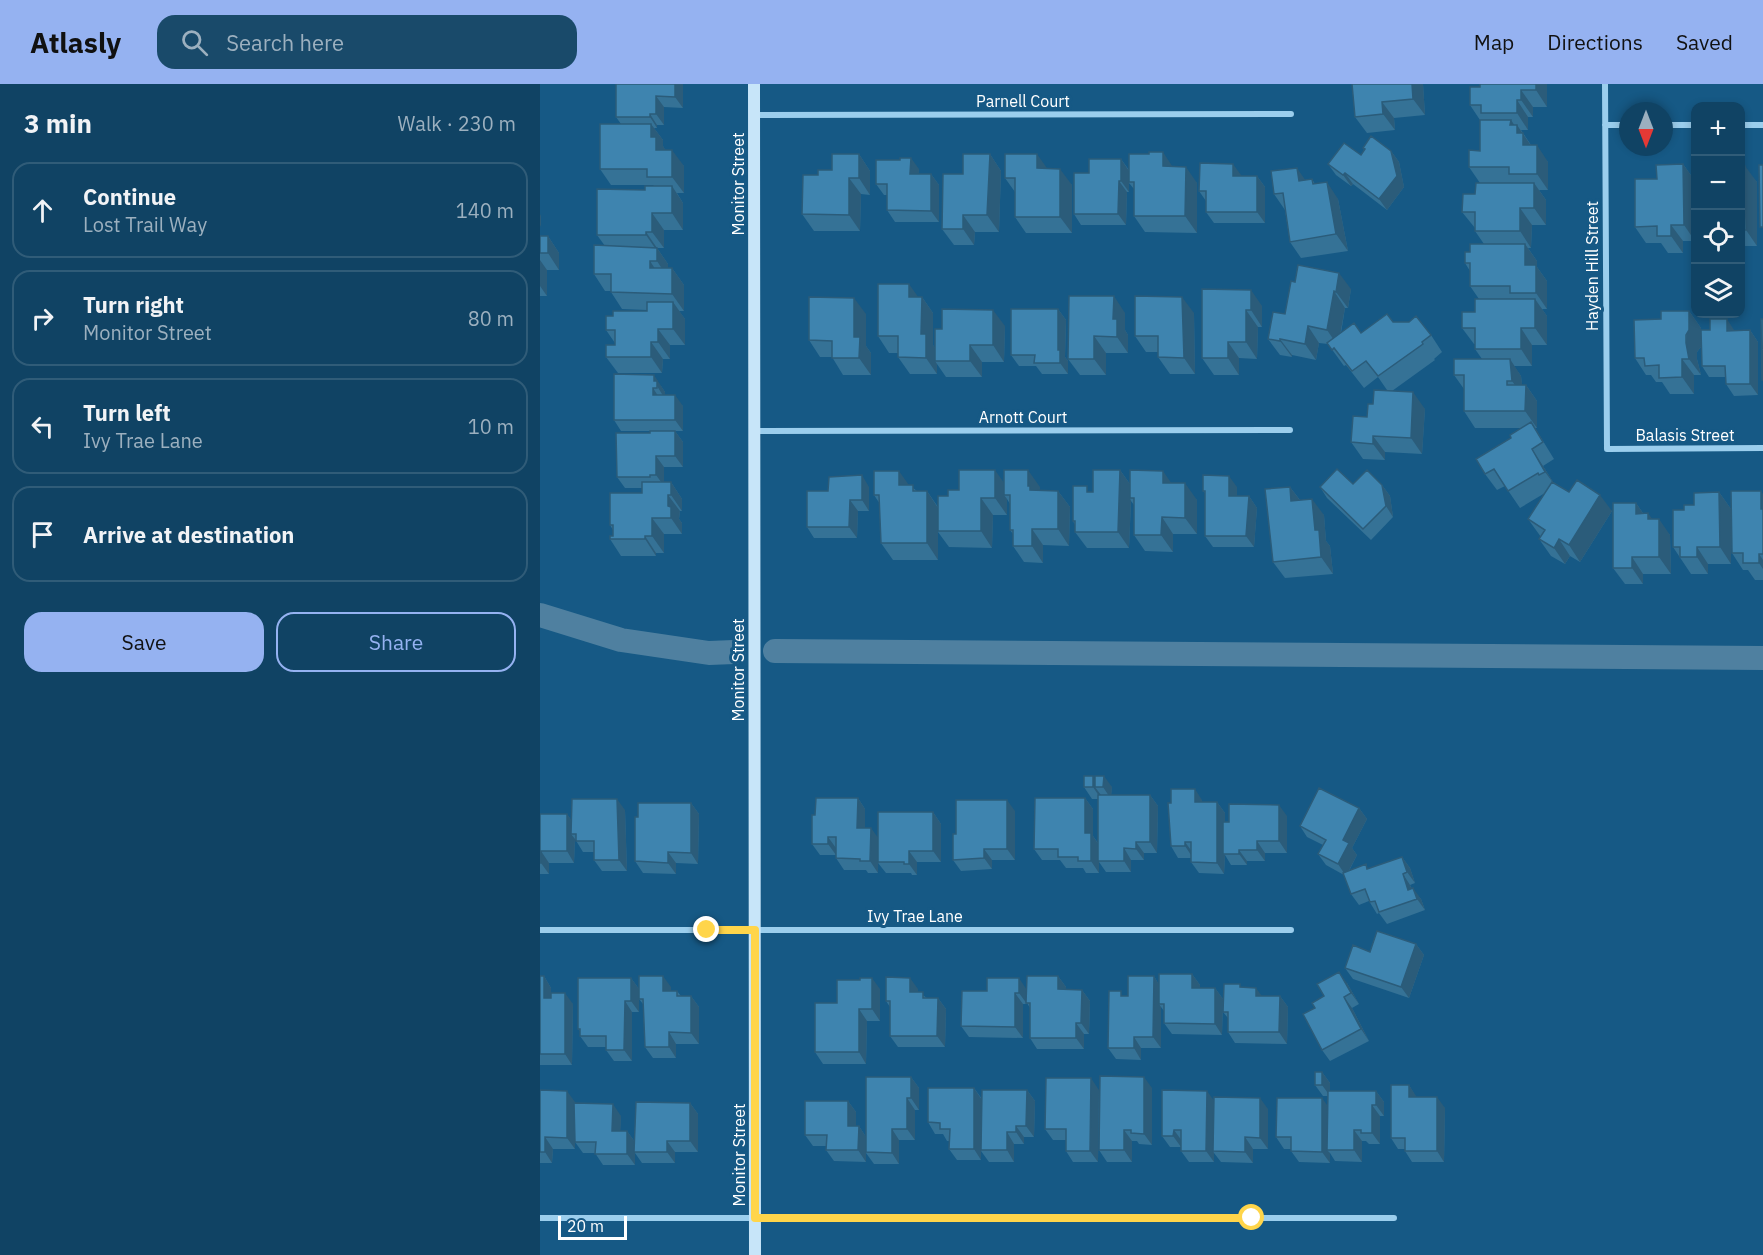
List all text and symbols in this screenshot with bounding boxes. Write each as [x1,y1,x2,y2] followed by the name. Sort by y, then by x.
[157,15,577,69] search box
[30,24,121,61] text: Atlasly
[178,26,211,59] icon: search
[226,28,344,57] text: Search here
[1474,28,1514,56] text: Map
[1547,28,1643,56] text: Directions
[1676,28,1733,56] text: Saved
[976,91,1070,111] street label: Parnell Court
[1619,102,1673,156] north arrow
[1691,102,1745,318] map controls
[1691,102,1745,156] button: +
[24,106,92,140] text: 3 min
[398,110,516,137] text: Walk · 230 m
[728,132,748,236] street label: Monitor Street
[1691,156,1745,210] button: −
[83,182,176,211] text: Continue
[26,194,59,227] icon: ahead
[456,197,514,224] text: 140 m
[1582,201,1602,331] street label: Hayden Hill Street
[1691,210,1745,264] button: locate
[83,211,207,238] text: Lost Trail Way
[1691,264,1745,318] button: layers
[83,290,184,319] text: Turn right
[26,302,59,335] icon: right
[468,305,514,332] text: 80 m
[83,319,212,346] text: Monitor Street
[83,398,171,427] text: Turn left
[979,407,1067,427] street label: Arnott Court
[26,410,59,443] icon: left
[468,413,514,440] text: 10 m
[1635,425,1735,445] street label: Balasis Street
[83,427,203,454] text: Ivy Trae Lane
[26,518,59,551] icon: arrive
[83,520,294,549] text: Arrive at destination
[24,612,264,672] button: Save
[276,612,516,672] button: Share
[728,618,748,722] street label: Monitor Street
[867,906,963,926] street label: Ivy Trae Lane
[693,916,719,942] route end
[729,1103,749,1207] street label: Monitor Street
[1238,1204,1264,1230] route start
[558,1213,627,1240] scale bar
[567,1216,604,1236] text: 20 m

